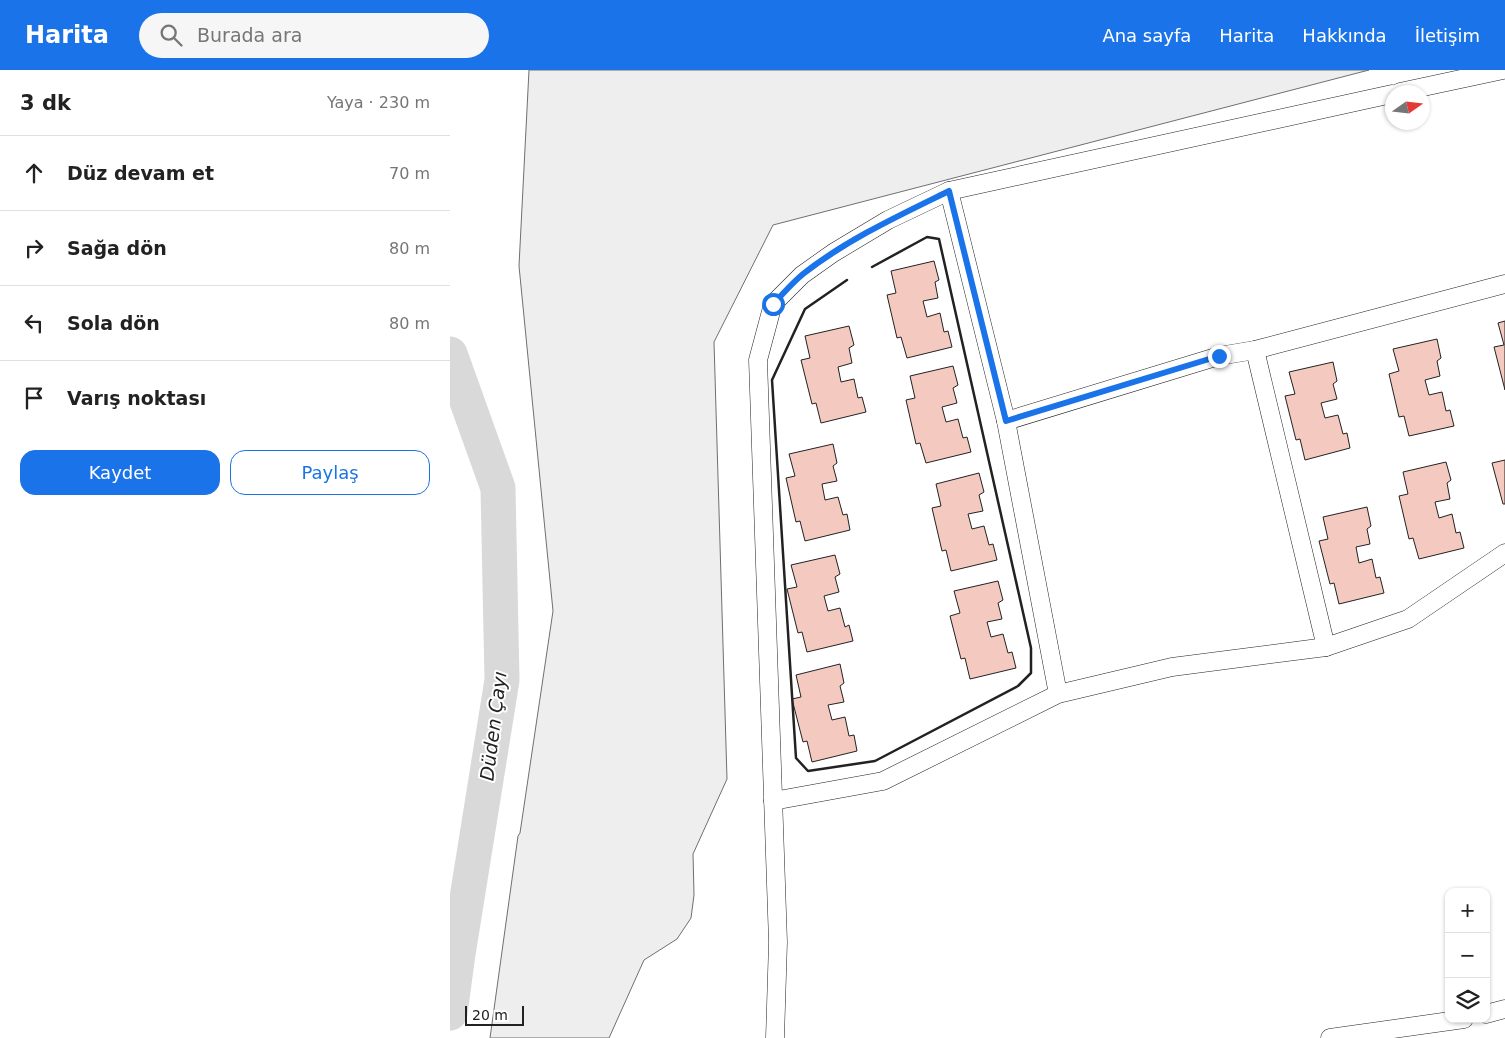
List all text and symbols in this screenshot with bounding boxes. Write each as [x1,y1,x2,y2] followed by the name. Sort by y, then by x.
[139,13,489,58] search box
[25,21,109,49] text: Harita
[157,21,185,49] icon: search
[197,24,302,46] text: Burada ara
[1102,25,1191,46] text: Ana sayfa
[1219,25,1274,46] text: Harita
[1302,25,1387,46] text: Hakkında
[1415,25,1480,46] text: İletişim
[1385,85,1430,130] north arrow
[20,91,71,115] text: 3 dk
[327,93,430,112] text: Yaya · 230 m
[20,159,48,187] icon: ahead
[67,162,214,184] text: Düz devam et
[389,164,430,183] text: 70 m
[20,234,48,262] icon: right
[67,237,167,259] text: Sağa dön
[389,239,430,258] text: 80 m
[762,293,785,316] route start
[20,309,48,337] icon: left
[67,312,160,334] text: Sola dön
[389,314,430,333] text: 80 m
[1208,345,1231,368] route end
[20,384,48,412] icon: arrive
[67,387,206,409] text: Varış noktası
[20,450,220,495] button: Kaydet
[230,450,430,495] button: Paylaş
[475,670,511,782] water label: Düden Çayı
[1445,888,1490,1023] map controls
[1445,888,1490,933] button: +
[1445,933,1490,978] button: −
[1445,978,1490,1023] button: layers
[465,1003,524,1026] scale bar
[472,1007,508,1023] text: 20 m

